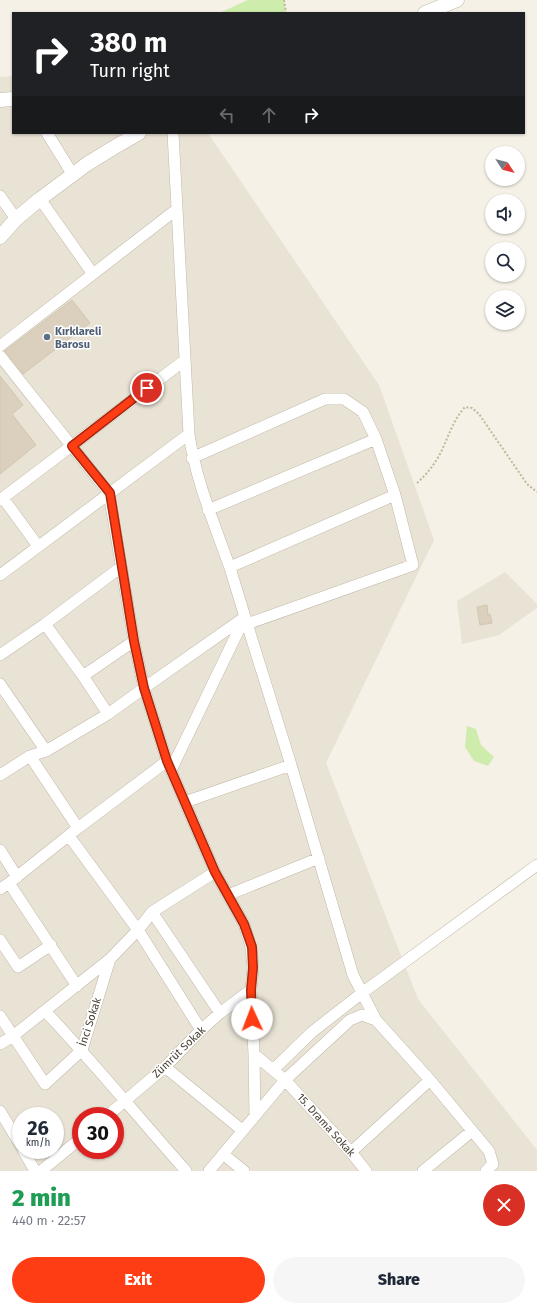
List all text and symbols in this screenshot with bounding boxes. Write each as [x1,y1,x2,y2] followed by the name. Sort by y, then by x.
[90,26,168,59] text: 380 m
[24,28,76,80] icon: right
[90,60,170,82] text: Turn right
[216,104,238,126] icon: left
[258,104,280,126] icon: ahead
[300,104,322,126] icon: right
[485,146,525,186] north arrow
[485,146,525,330] map controls
[485,194,525,234] button: sound
[485,242,525,282] button: search
[485,290,525,330] button: layers
[55,325,101,351] place label: Kırklareli Barosu
[42,332,52,342] marker: Kırklareli Barosu
[130,371,164,405] pin
[136,377,158,399] icon: arrive
[75,995,104,1048] street label: İnci Sokak
[231,998,273,1040] position arrow
[150,1023,208,1080] street label: Zümrüt Sokak
[294,1091,358,1160] street label: 15. Drama Sokak
[72,1107,124,1159] speed limit sign: 30
[27,1116,49,1140] text: 26
[26,1137,50,1149] text: km/h
[12,1184,71,1212] text: 2 min
[483,1184,525,1226] button: close
[12,1213,86,1228] text: 440 m · 22:57
[12,1257,265,1303] button: Exit
[273,1257,525,1303] button: Share

